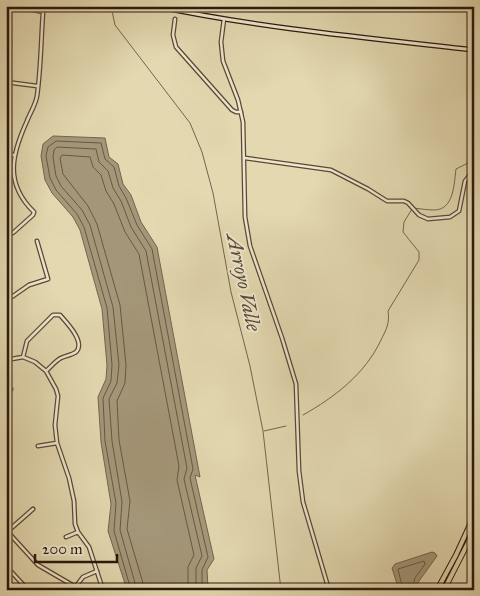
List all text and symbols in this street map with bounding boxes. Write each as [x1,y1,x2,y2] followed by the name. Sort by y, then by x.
[222,229,266,334] water label: Arroyo Valle
[35,531,118,563] scale bar
[42,540,83,558] text: 200 m

